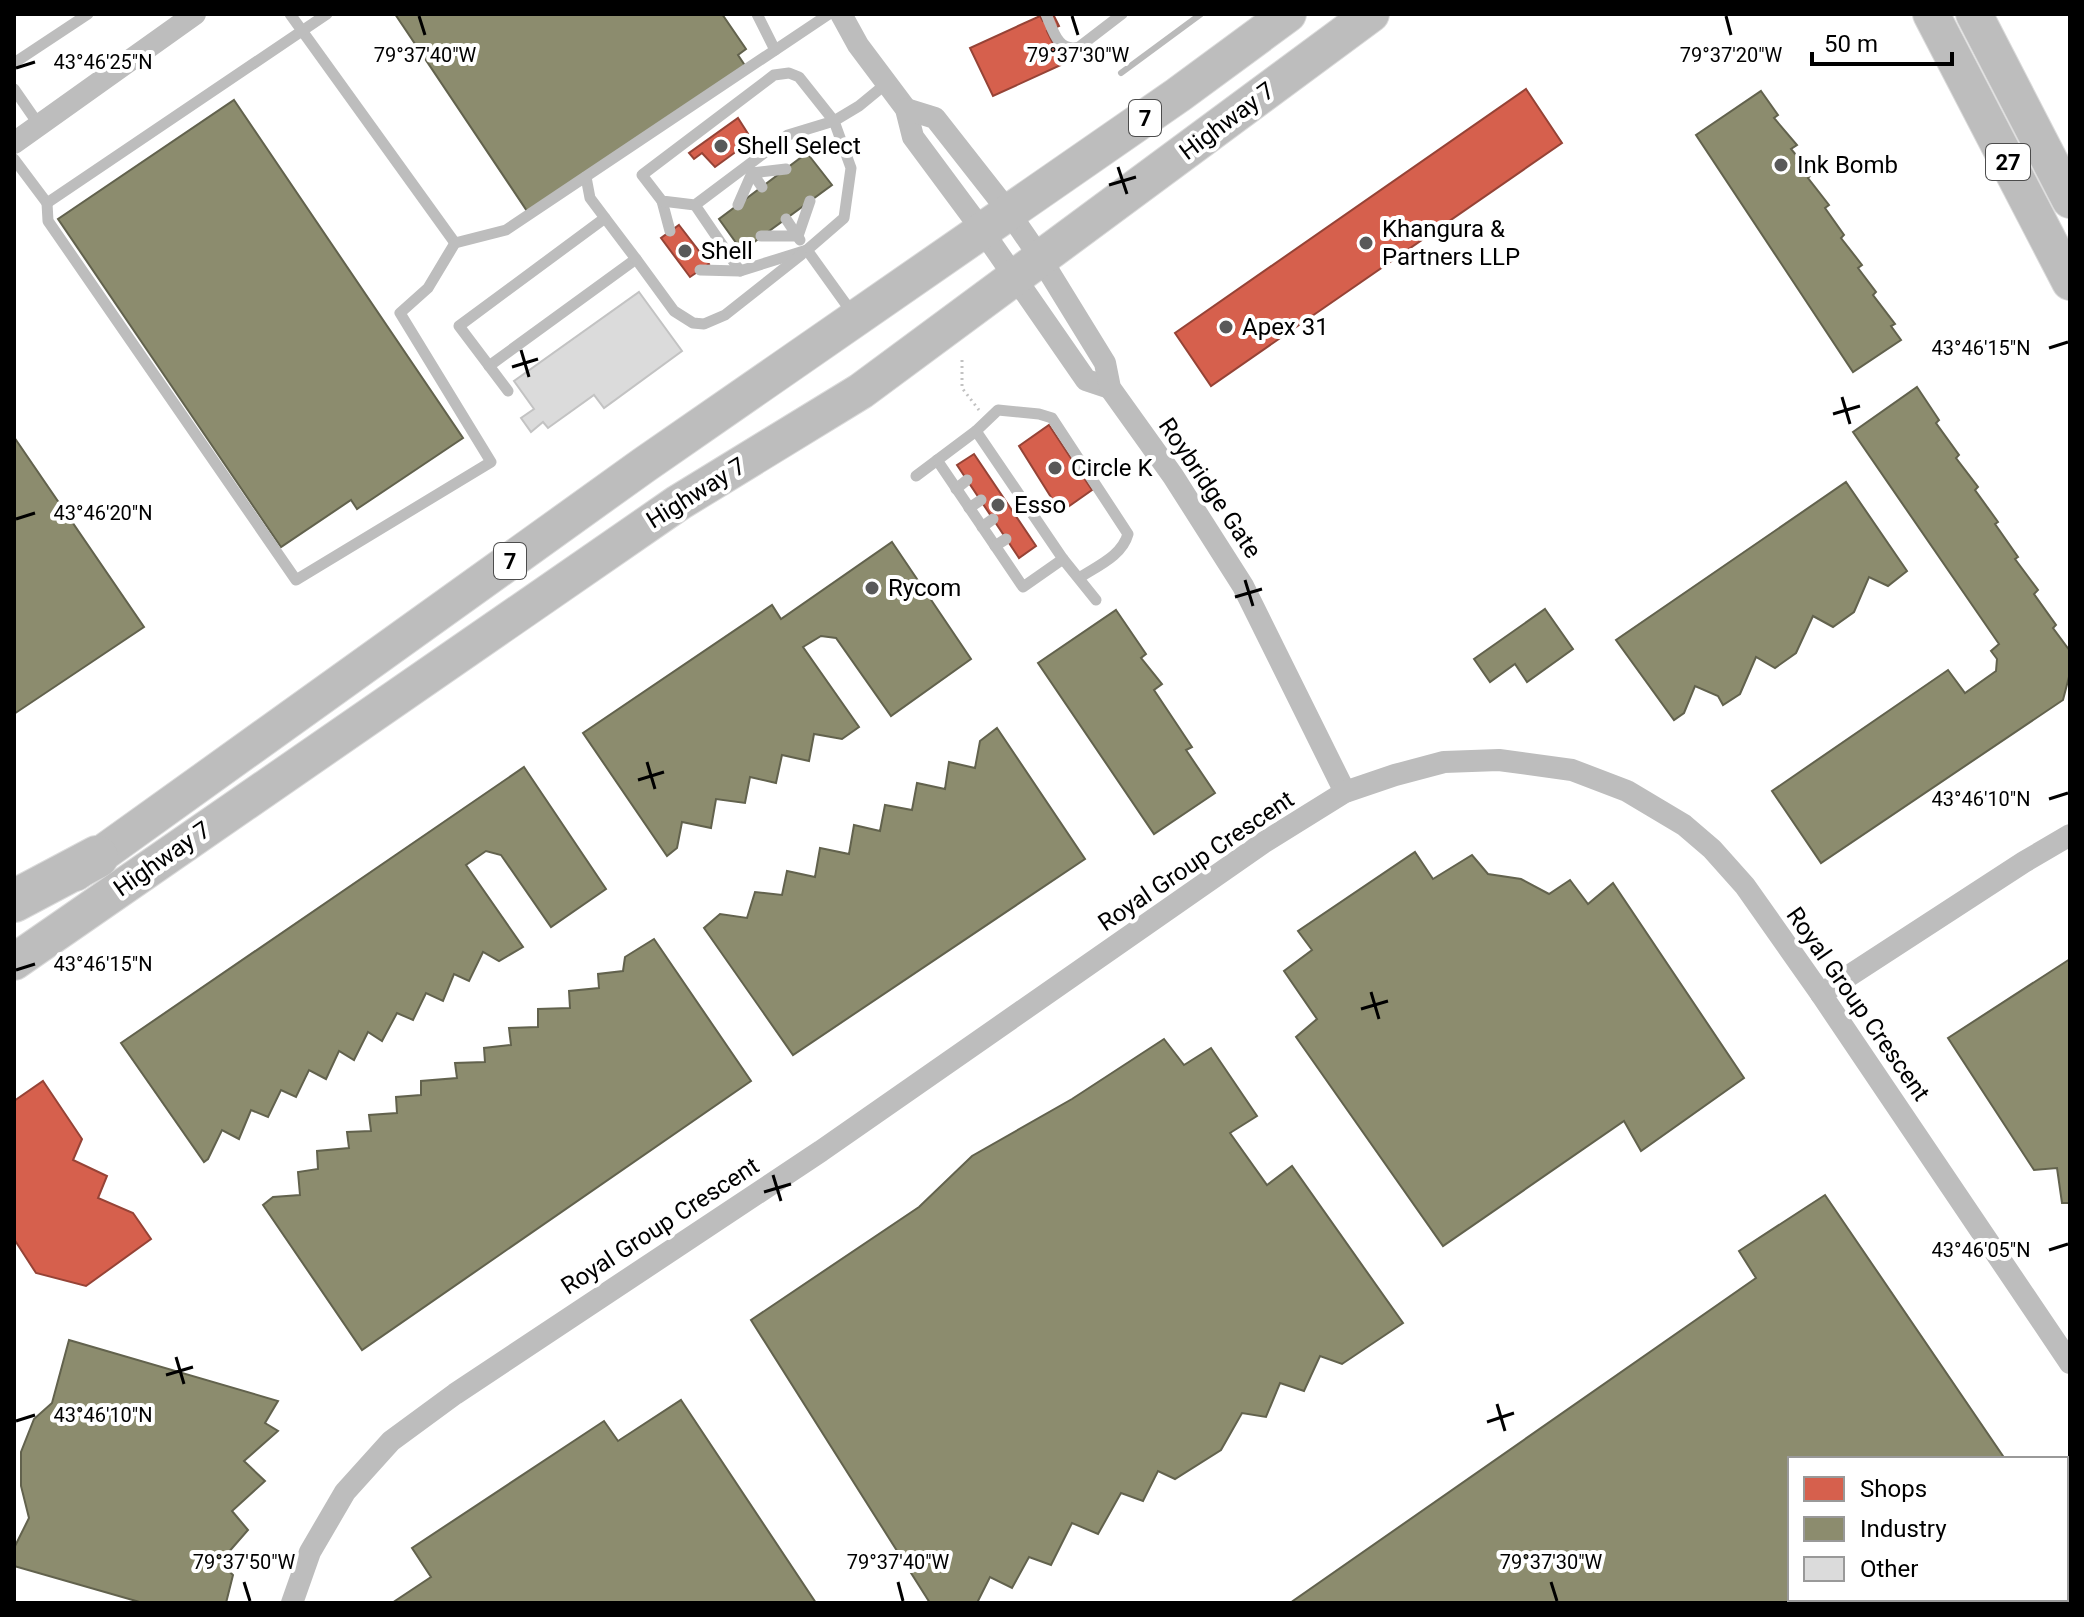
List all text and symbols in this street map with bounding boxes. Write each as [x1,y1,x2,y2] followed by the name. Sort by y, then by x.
[1812,16,1952,66] scale bar
[1824,30,1878,58] text: 50 m
[374,43,477,67] text: 79°37'40"W
[1027,43,1130,67] text: 79°37'30"W
[1680,43,1783,67] text: 79°37'20"W
[53,50,153,74] text: 43°46'25"N
[1174,76,1280,166] street label: Highway 7
[1129,100,1161,136] road number: 7
[737,132,861,160] place label: Shell Select
[712,137,730,155] marker: Shell Select
[1986,144,2030,180] road number: 27
[1797,151,1898,179] place label: Ink Bomb
[1772,156,1790,174] marker: Ink Bomb
[1382,215,1520,271] place label: Khangura & Partners LLP
[1357,234,1375,252] marker: Khangura & Partners LLP
[701,237,753,265] place label: Shell
[676,242,694,260] marker: Shell
[1242,313,1329,341] place label: Apex 31
[1217,318,1235,336] marker: Apex 31
[1931,336,2031,360] text: 43°46'15"N
[1153,413,1267,563] street label: Roybridge Gate
[641,452,751,534] street label: Highway 7
[1071,454,1153,482] place label: Circle K
[1046,459,1064,477] marker: Circle K
[1014,491,1066,519] place label: Esso
[989,496,1007,514] marker: Esso
[53,501,153,525] text: 43°46'20"N
[494,543,526,579] road number: 7
[888,574,961,602] place label: Rycom
[863,579,881,597] marker: Rycom
[1093,785,1299,937] street label: Royal Group Crescent
[1931,787,2031,811] text: 43°46'10"N
[108,816,216,902] street label: Highway 7
[1781,902,1935,1106] street label: Royal Group Crescent
[53,952,153,976] text: 43°46'15"N
[556,1152,764,1300] street label: Royal Group Crescent
[1931,1238,2031,1262] text: 43°46'05"N
[53,1403,153,1427] text: 43°46'10"N
[1788,1457,2068,1601] legend
[1860,1475,1927,1503] text: Shops
[1860,1515,1947,1543] text: Industry
[193,1550,296,1574] text: 79°37'50"W
[847,1550,950,1574] text: 79°37'40"W
[1500,1550,1603,1574] text: 79°37'30"W
[1860,1555,1918,1583] text: Other

